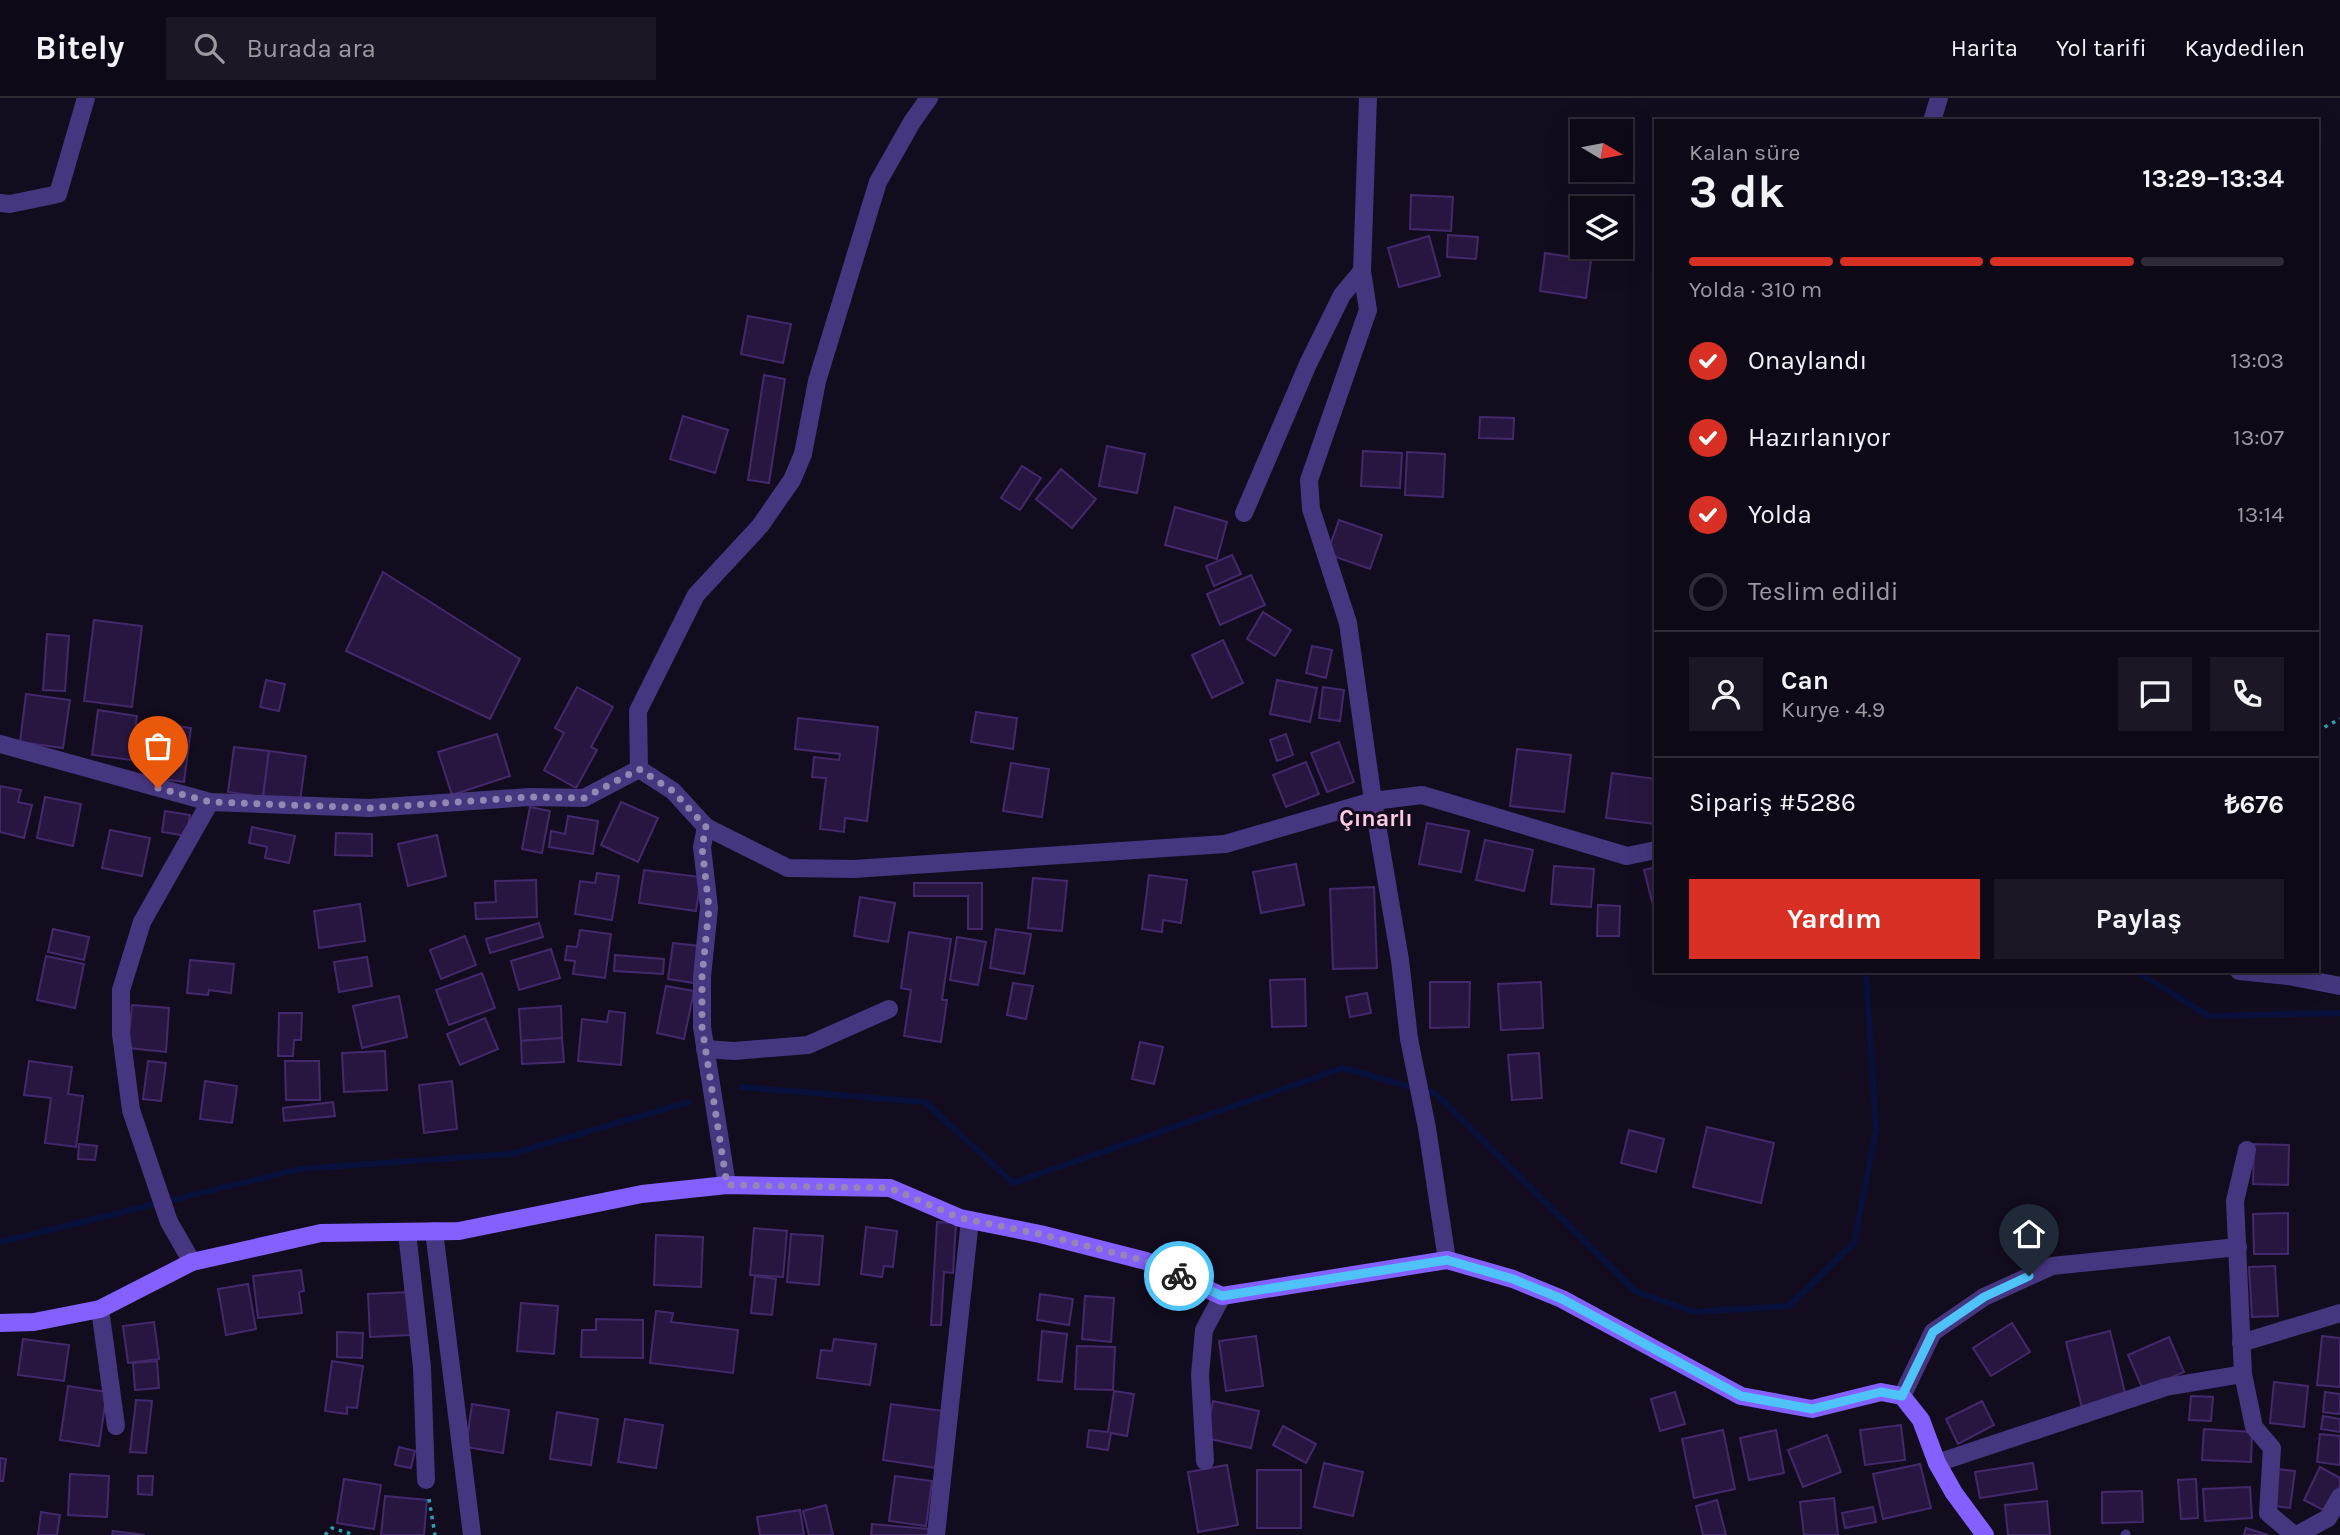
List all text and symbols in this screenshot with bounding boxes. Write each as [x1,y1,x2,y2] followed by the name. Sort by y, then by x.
[166,17,656,80] search box
[35,29,124,67] text: Bitely
[190,29,228,67] icon: search
[246,33,376,64] text: Burada ara
[1951,34,2018,62] text: Harita
[2056,34,2147,62] text: Yol tarifi
[2185,34,2305,62] text: Kaydedilen
[1570,119,1633,182] north arrow
[1570,119,1633,259] map controls
[1689,139,1800,166] text: Kalan süre
[2142,163,2284,194] text: 13:29–13:34
[1689,165,1785,219] text: 3 dk
[1570,196,1633,259] button: layers
[1689,276,1822,303] text: Yolda · 310 m
[1689,342,1727,380] icon: check
[1748,345,1867,376] text: Onaylandı
[2230,347,2284,374] text: 13:03
[1689,419,1727,457] icon: check
[1748,422,1890,453] text: Hazırlanıyor
[2233,424,2284,451] text: 13:07
[1689,496,1727,534] icon: check
[1748,499,1812,530] text: Yolda
[2237,501,2284,528] text: 13:14
[1748,576,1899,607] text: Teslim edildi
[1689,657,1763,731] button: person
[2118,657,2192,731] button: chat
[2210,657,2284,731] button: phone
[1781,665,1829,696] text: Can
[1781,696,1885,723] text: Kurye · 4.9
[128,716,188,788] pin
[139,727,177,765] icon: bag
[1689,787,1856,818] text: Sipariş #5286
[2225,789,2284,820] text: ₺676
[1339,805,1413,832] district label: Çınarlı
[1689,879,1980,959] button: Yardım
[1994,879,2284,959] button: Paylaş
[1999,1204,2059,1276] pin
[2010,1215,2048,1253] icon: home
[1144,1241,1214,1311] courier
[1160,1257,1198,1295] icon: bike

